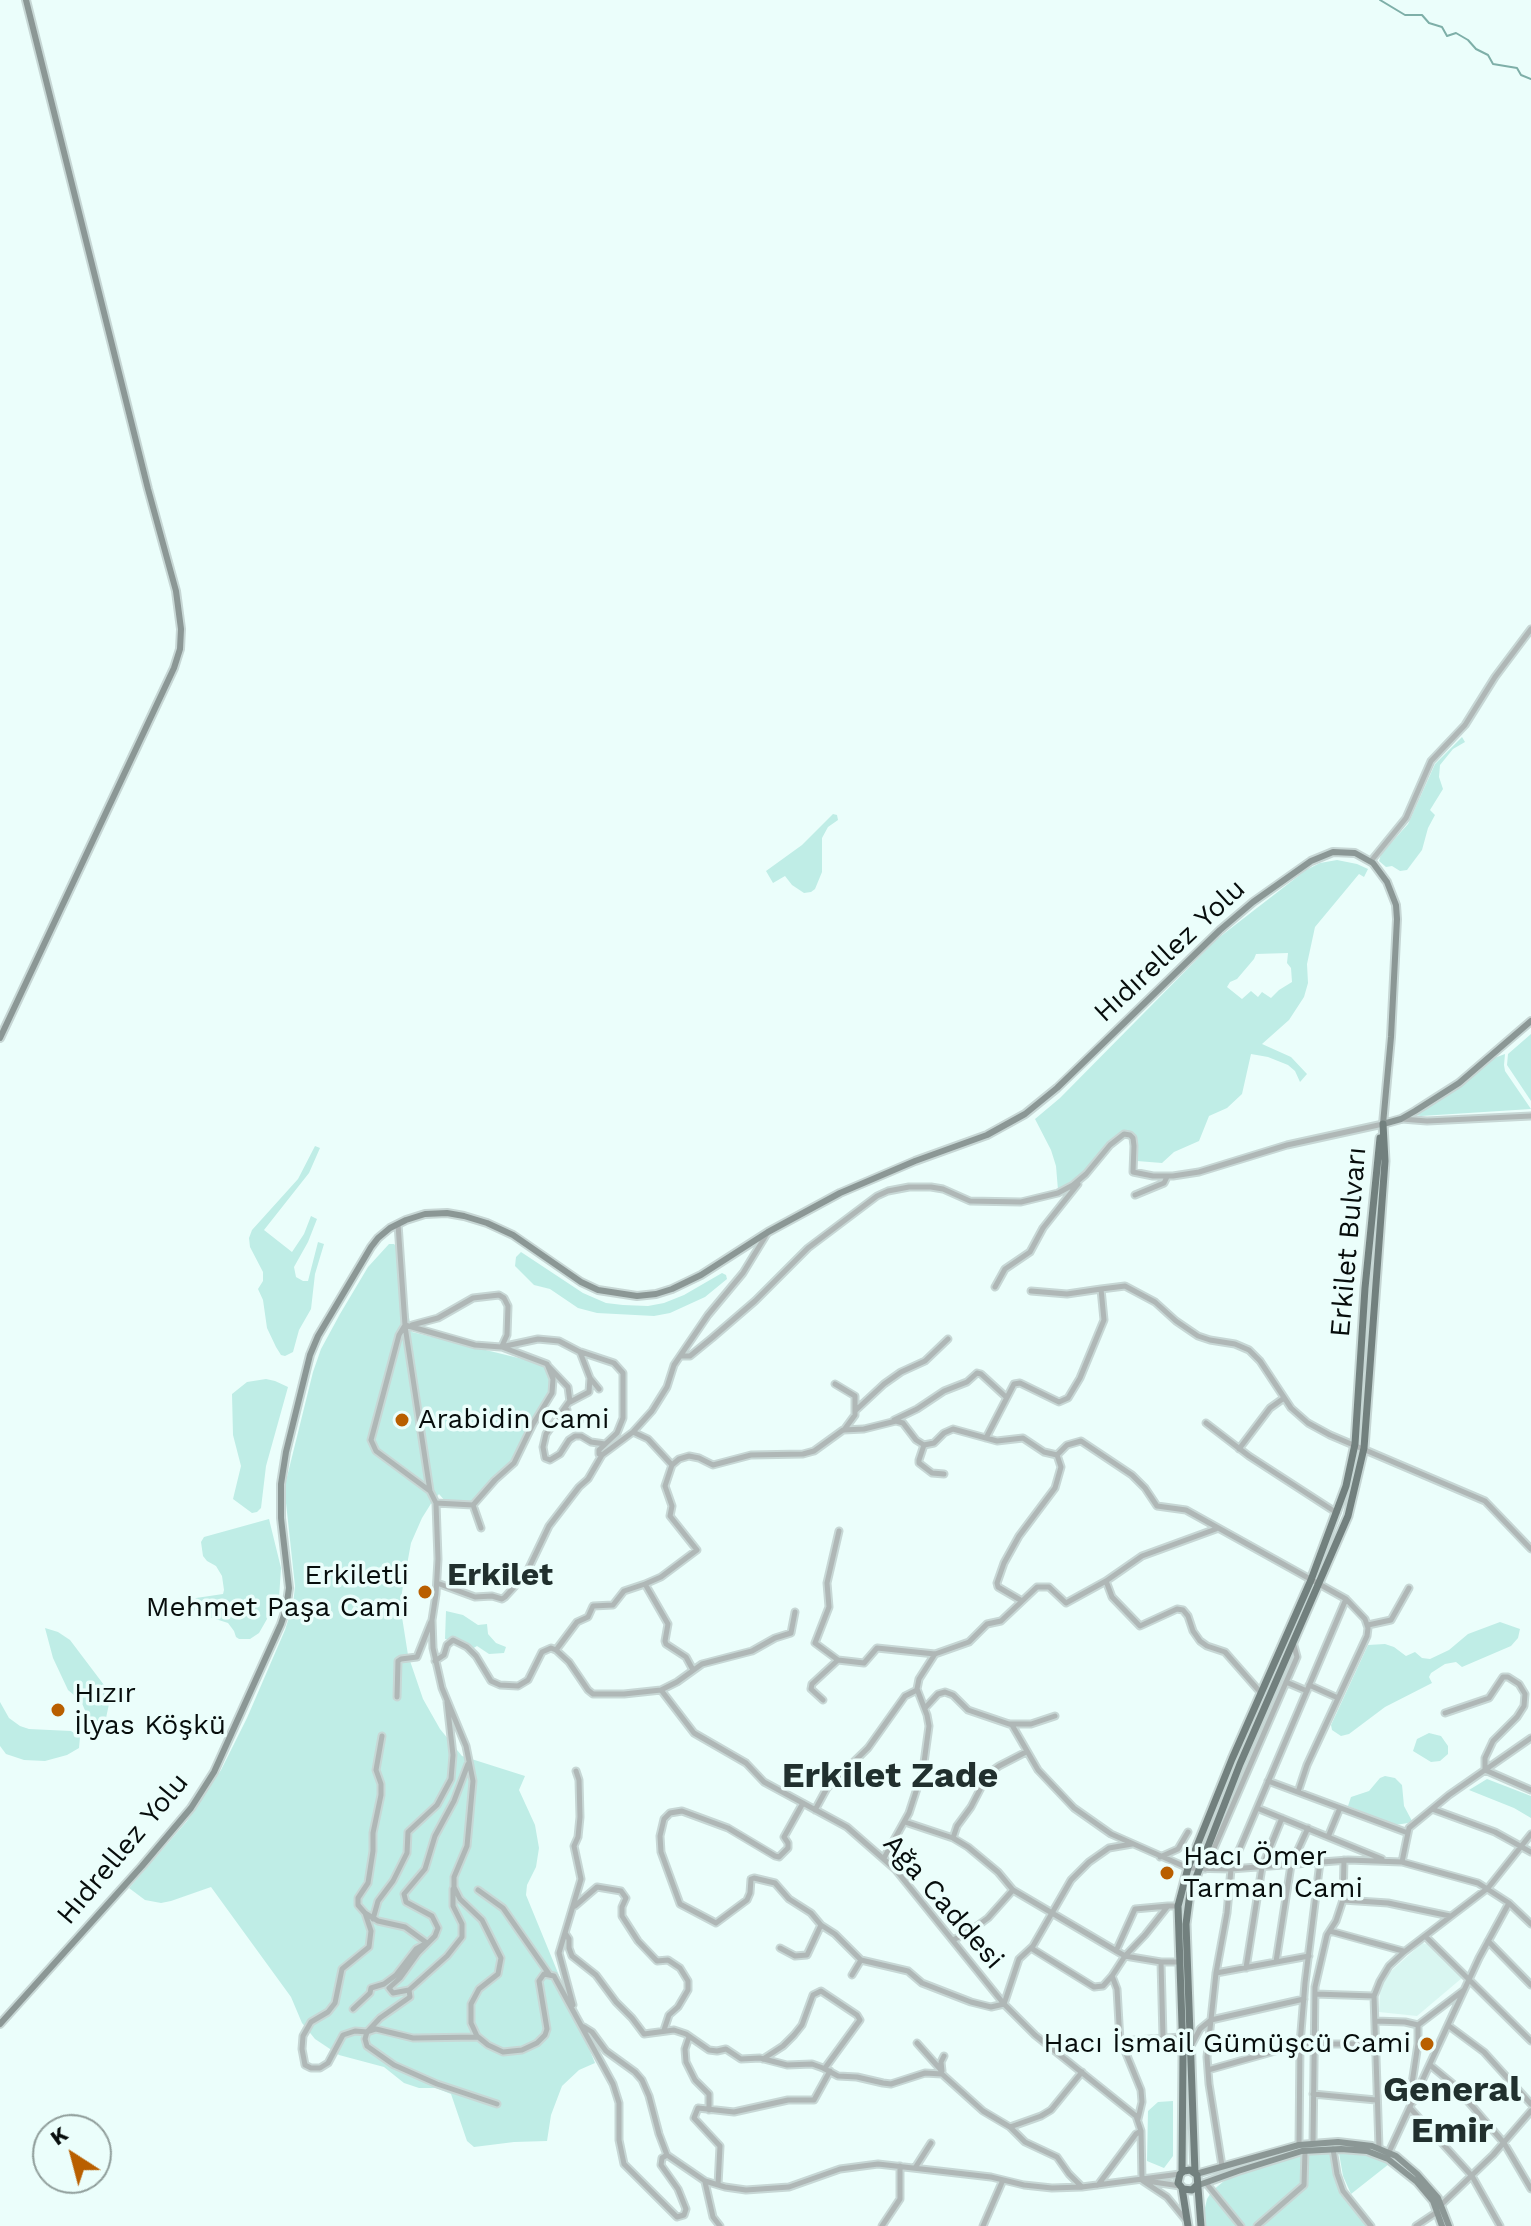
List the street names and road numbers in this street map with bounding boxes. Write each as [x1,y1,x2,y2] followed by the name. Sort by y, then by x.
[1087,872,1253,1030] street label: Hıdırellez Yolu
[1324,1146,1374,1338] street label: Erkilet Bulvarı
[50,1767,196,1931] street label: Hıdrellez Yolu
[875,1828,1011,1976] street label: Ağa Caddesi

